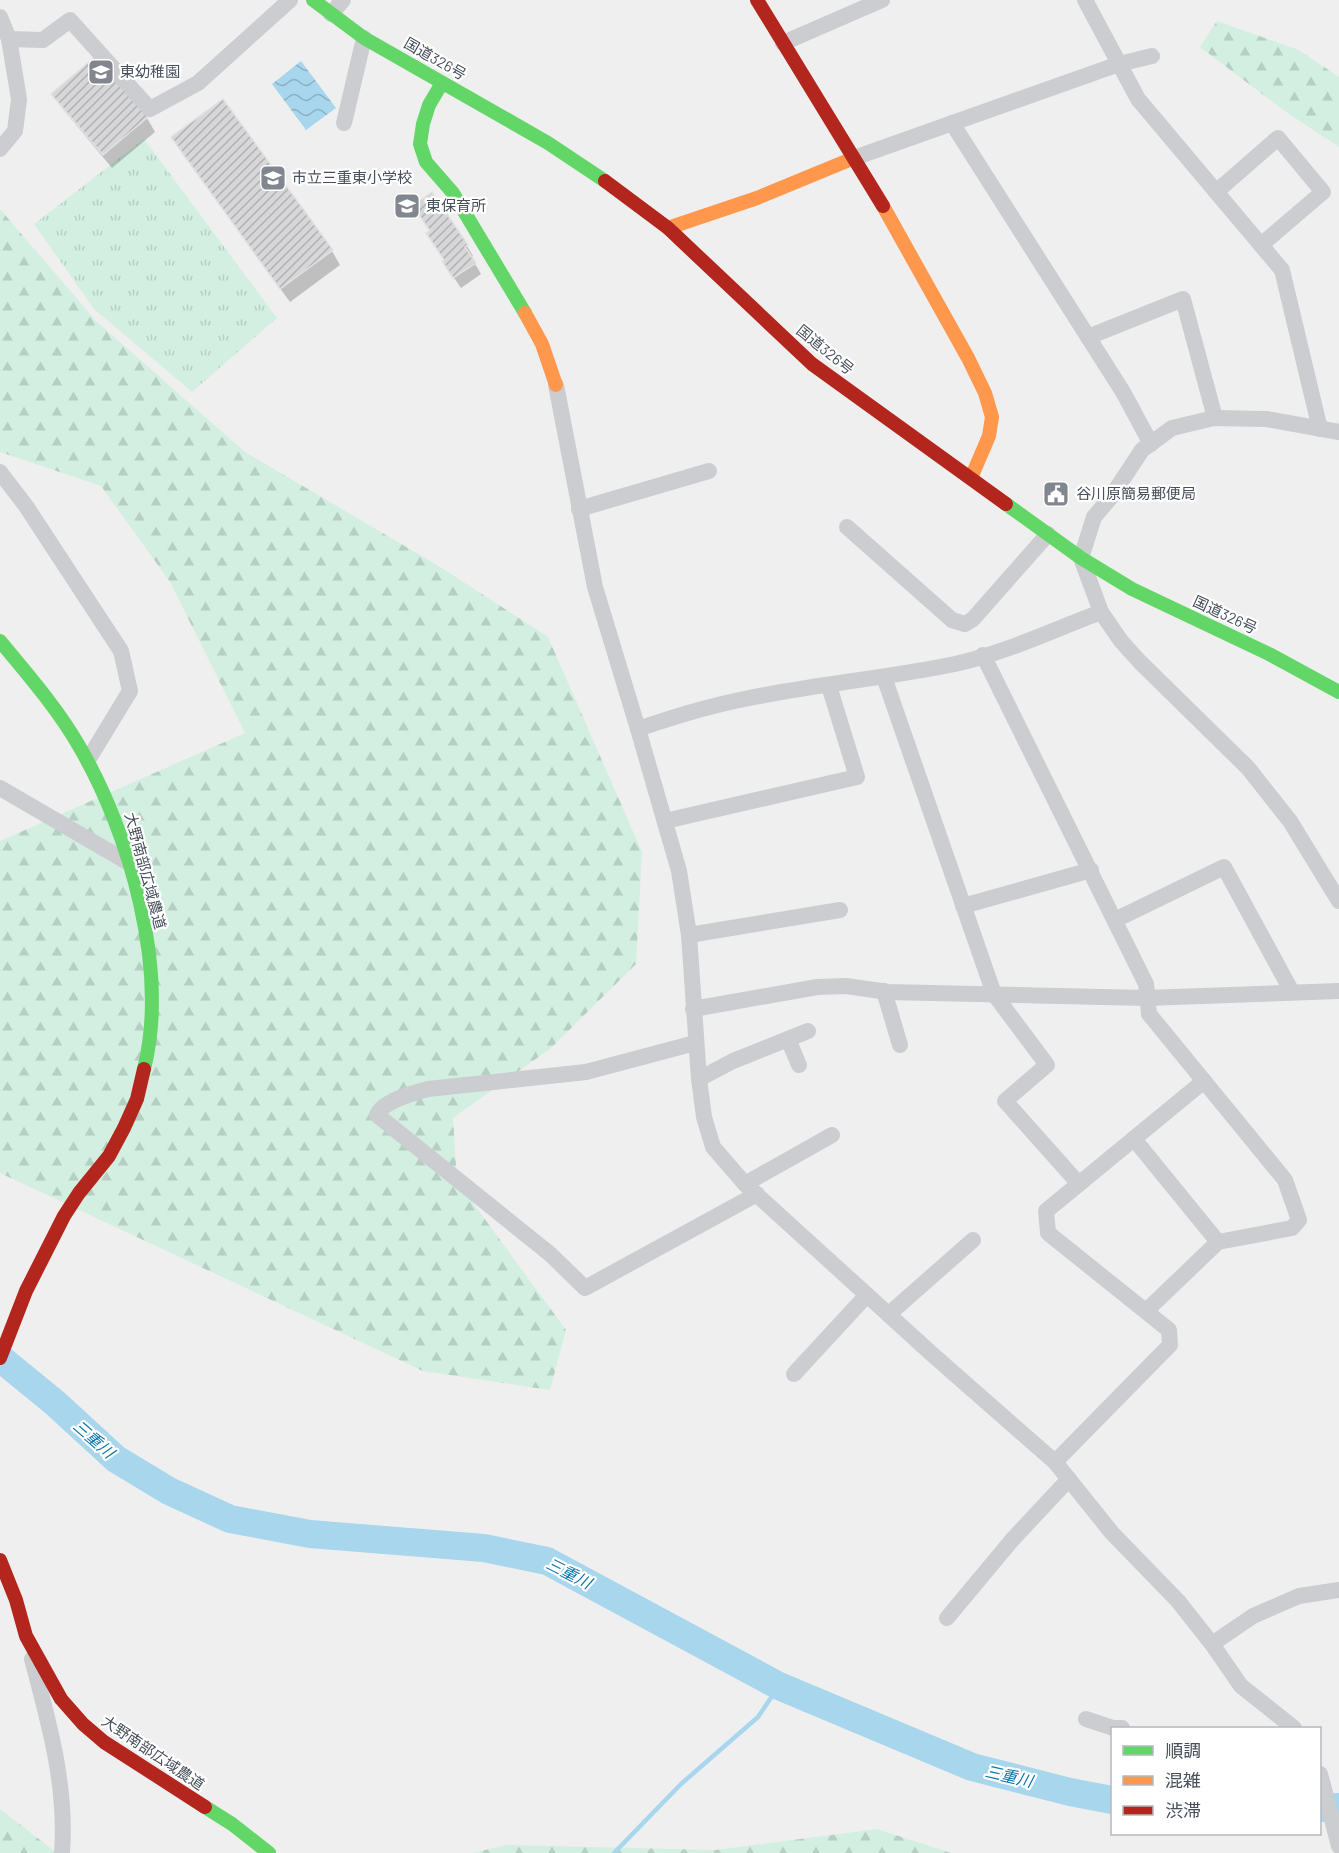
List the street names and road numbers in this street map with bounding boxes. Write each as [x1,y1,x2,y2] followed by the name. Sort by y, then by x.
[401,33,470,83] street label: 国道326号
[793,321,858,378] street label: 国道326号
[1191,591,1260,637] street label: 国道326号
[122,810,170,931] street label: 大野南部広域農道
[99,1711,208,1793] street label: 大野南部広域農道

